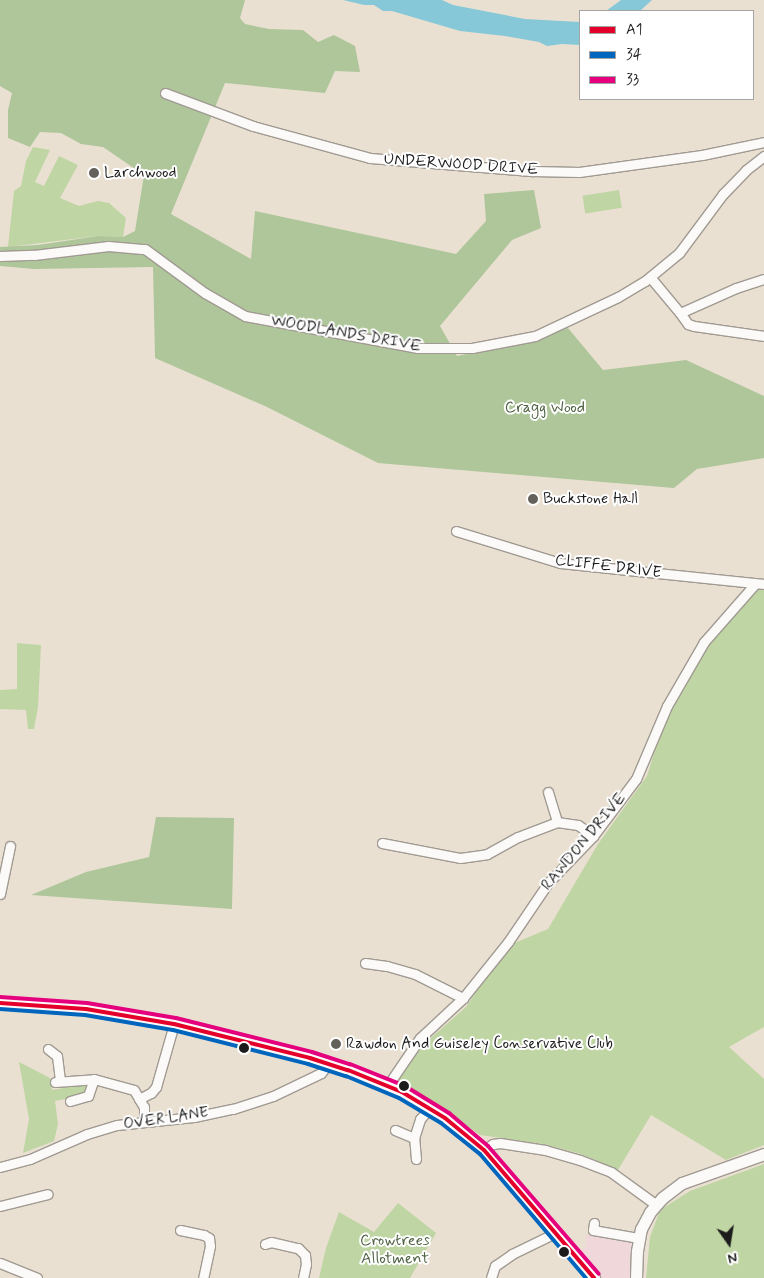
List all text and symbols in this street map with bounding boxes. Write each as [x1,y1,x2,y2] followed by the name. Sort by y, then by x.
[579,10,754,100] legend
[626,20,643,40] text: A1
[626,45,642,65] text: 34
[626,70,639,90] text: 33
[383,150,539,180] street label: UNDERWOOD DRIVE
[104,163,176,183] place label: Larchwood
[88,167,100,179] marker: Larchwood
[269,311,423,357] street label: WOODLANDS DRIVE
[504,398,586,418] park label: Cragg Wood
[543,489,638,509] place label: Buckstone Hall
[527,493,539,505] marker: Buckstone Hall
[551,551,665,583] street label: CLIFFE DRIVE
[537,789,631,895] street label: RAWDON DRIVE
[346,1034,617,1054] place label: Rawdon And Guiseley Conservative Club
[330,1038,342,1050] marker: Rawdon And Guiseley Conservative Club
[239,1043,249,1053] unlabelled marker
[399,1081,409,1091] unlabelled marker
[121,1103,211,1135] street label: OVER LANE
[704,1218,754,1268] north arrow
[360,1231,430,1269] park label: Crowtrees Allotment
[559,1247,569,1257] unlabelled marker
[726,1248,739,1267] text: N

